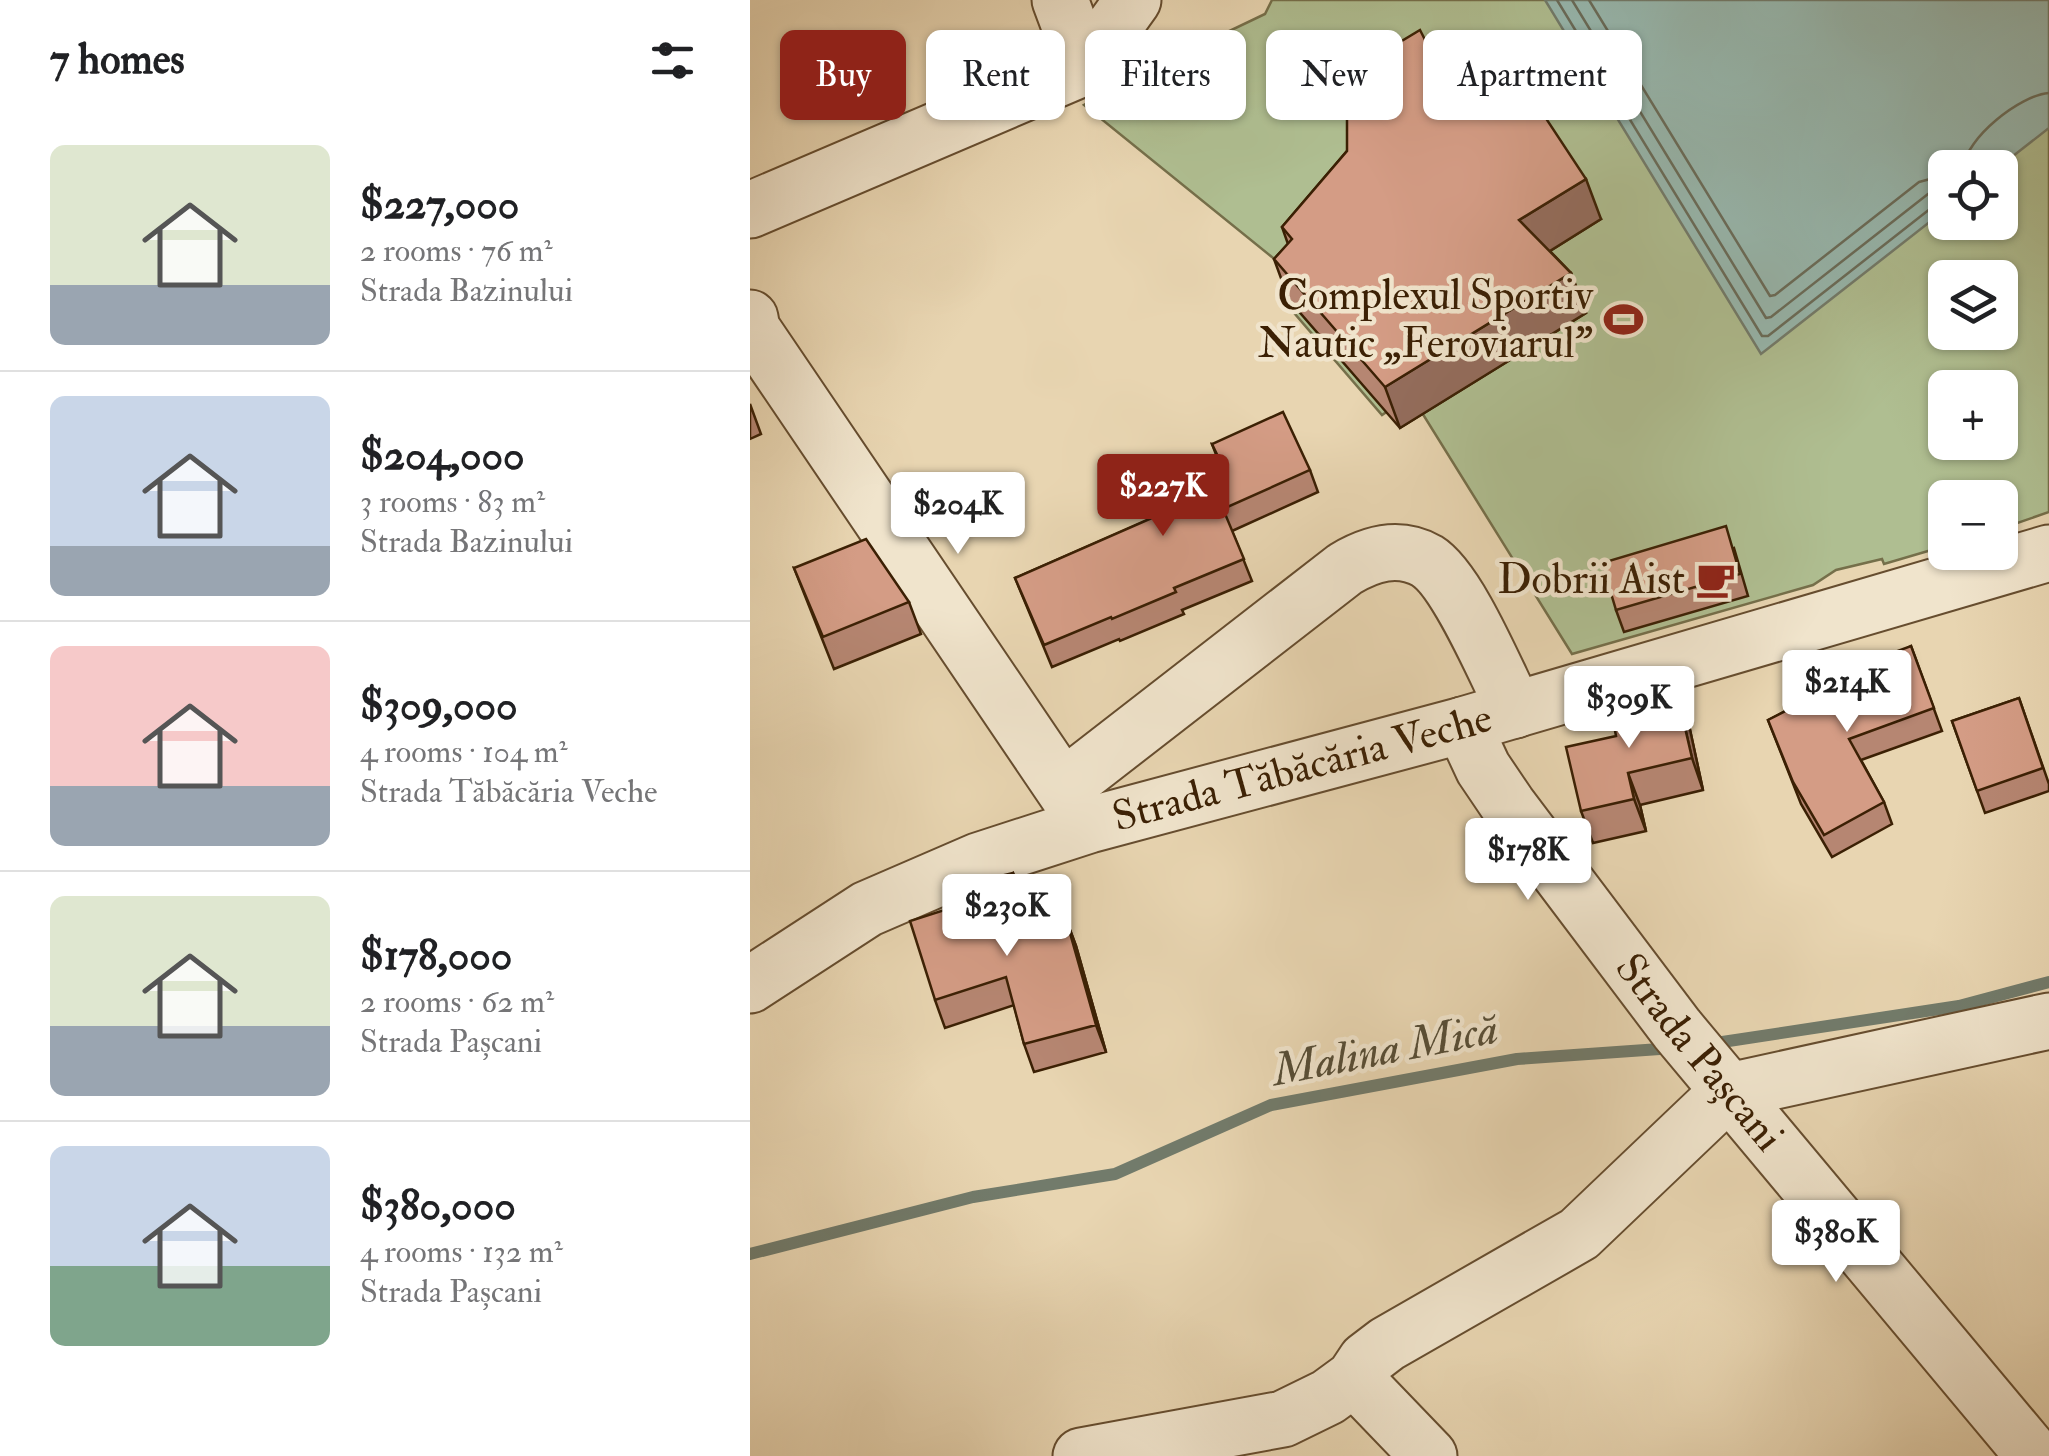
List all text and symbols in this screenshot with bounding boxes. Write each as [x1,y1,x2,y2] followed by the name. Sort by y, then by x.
[780,30,906,120] chip: Buy
[926,30,1065,120] chip: Rent
[1085,30,1246,120] chip: Filters
[1266,30,1403,120] chip: New
[1423,30,1642,120] chip: Apartment
[645,33,700,88] icon: filters
[50,34,185,86] text: 7 homes
[1928,150,2018,570] map controls
[1928,150,2018,240] button: locate
[360,179,519,231] text: $227,000
[130,185,250,305] icon: home
[360,231,553,271] text: 2 rooms · 76 m²
[1928,260,2018,350] button: layers
[1258,270,1594,370] place label: Complexul Sportiv Nautic „Feroviarul”
[360,271,573,311] text: Strada Bazinului
[1602,299,1644,341] sports icon: Complexul Sportiv Nautic „Feroviarul”
[1928,370,2018,460] button: +
[360,430,525,482] text: $204,000
[130,436,250,556] icon: home
[1093,454,1233,539] pin: $227K
[1119,466,1207,506] text: $227K
[888,472,1028,557] pin: $204K
[1928,480,2018,570] button: −
[360,482,545,522] text: 3 rooms · 83 m²
[913,484,1003,524] text: $204K
[360,522,573,562] text: Strada Bazinului
[1497,554,1685,606] place label: Dobrii Aist
[1694,559,1736,601] cafe icon: Dobrii Aist
[1777,650,1917,735] pin: $214K
[1804,662,1890,702] text: $214K
[1559,666,1699,751] pin: $309K
[1586,678,1672,718] text: $309K
[360,680,518,732] text: $309,000
[130,686,250,806] icon: home
[1107,692,1498,843] street label: Strada Tăbăcăria Veche
[360,732,568,772] text: 4 rooms · 104 m²
[360,772,657,812] text: Strada Tăbăcăria Veche
[1458,818,1598,903] pin: $178K
[1487,830,1569,870] text: $178K
[937,874,1077,959] pin: $230K
[964,886,1050,926] text: $230K
[360,930,512,982] text: $178,000
[130,936,250,1056] icon: home
[1604,944,1794,1162] street label: Strada Pașcani
[360,982,554,1022] text: 2 rooms · 62 m²
[1264,1000,1504,1100] water label: Malina Mică
[360,1022,542,1062] text: Strada Pașcani
[360,1180,516,1232] text: $380,000
[130,1186,250,1306] icon: home
[1766,1200,1906,1285] pin: $380K
[1794,1212,1878,1252] text: $380K
[360,1232,563,1272] text: 4 rooms · 132 m²
[360,1272,542,1312] text: Strada Pașcani

